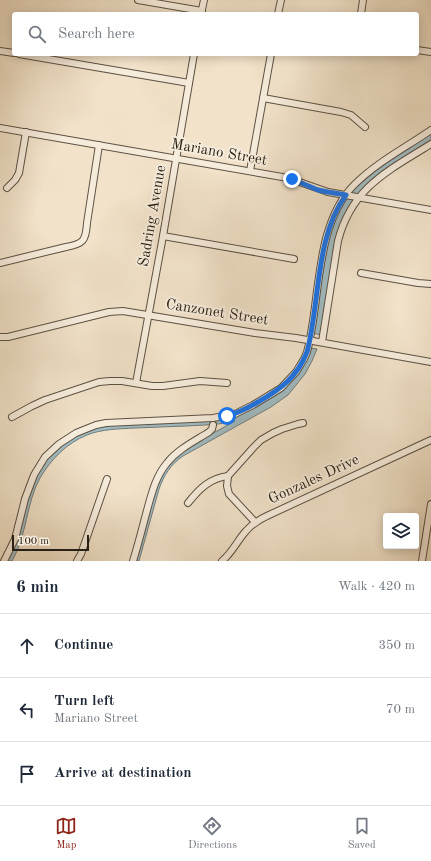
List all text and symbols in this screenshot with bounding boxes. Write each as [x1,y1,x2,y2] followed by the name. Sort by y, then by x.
[12,12,419,56] search box
[26,23,48,45] icon: search
[58,27,135,42] text: Search here
[170,137,268,169] street label: Mariano Street
[137,164,169,268] street label: Sadring Avenue
[283,170,301,188] route end
[165,297,269,329] street label: Canzonet Street
[218,407,236,425] route start
[266,452,362,508] street label: Gonzales Drive
[383,513,419,549] map controls
[383,513,419,549] button: layers
[12,533,89,552] scale bar
[18,536,49,547] text: 100 m
[16,579,59,596] text: 6 min
[338,580,415,593] text: Walk · 420 m
[16,635,38,657] icon: ahead
[54,638,113,653] text: Continue
[378,639,415,652] text: 350 m
[54,694,114,709] text: Turn left
[16,699,38,721] icon: left
[386,703,415,716] text: 70 m
[54,712,138,725] text: Mariano Street
[16,763,38,785] icon: arrive
[54,766,192,781] text: Arrive at destination
[55,815,77,853] tab: Map
[188,815,237,853] tab: Directions
[348,815,376,853] tab: Saved

